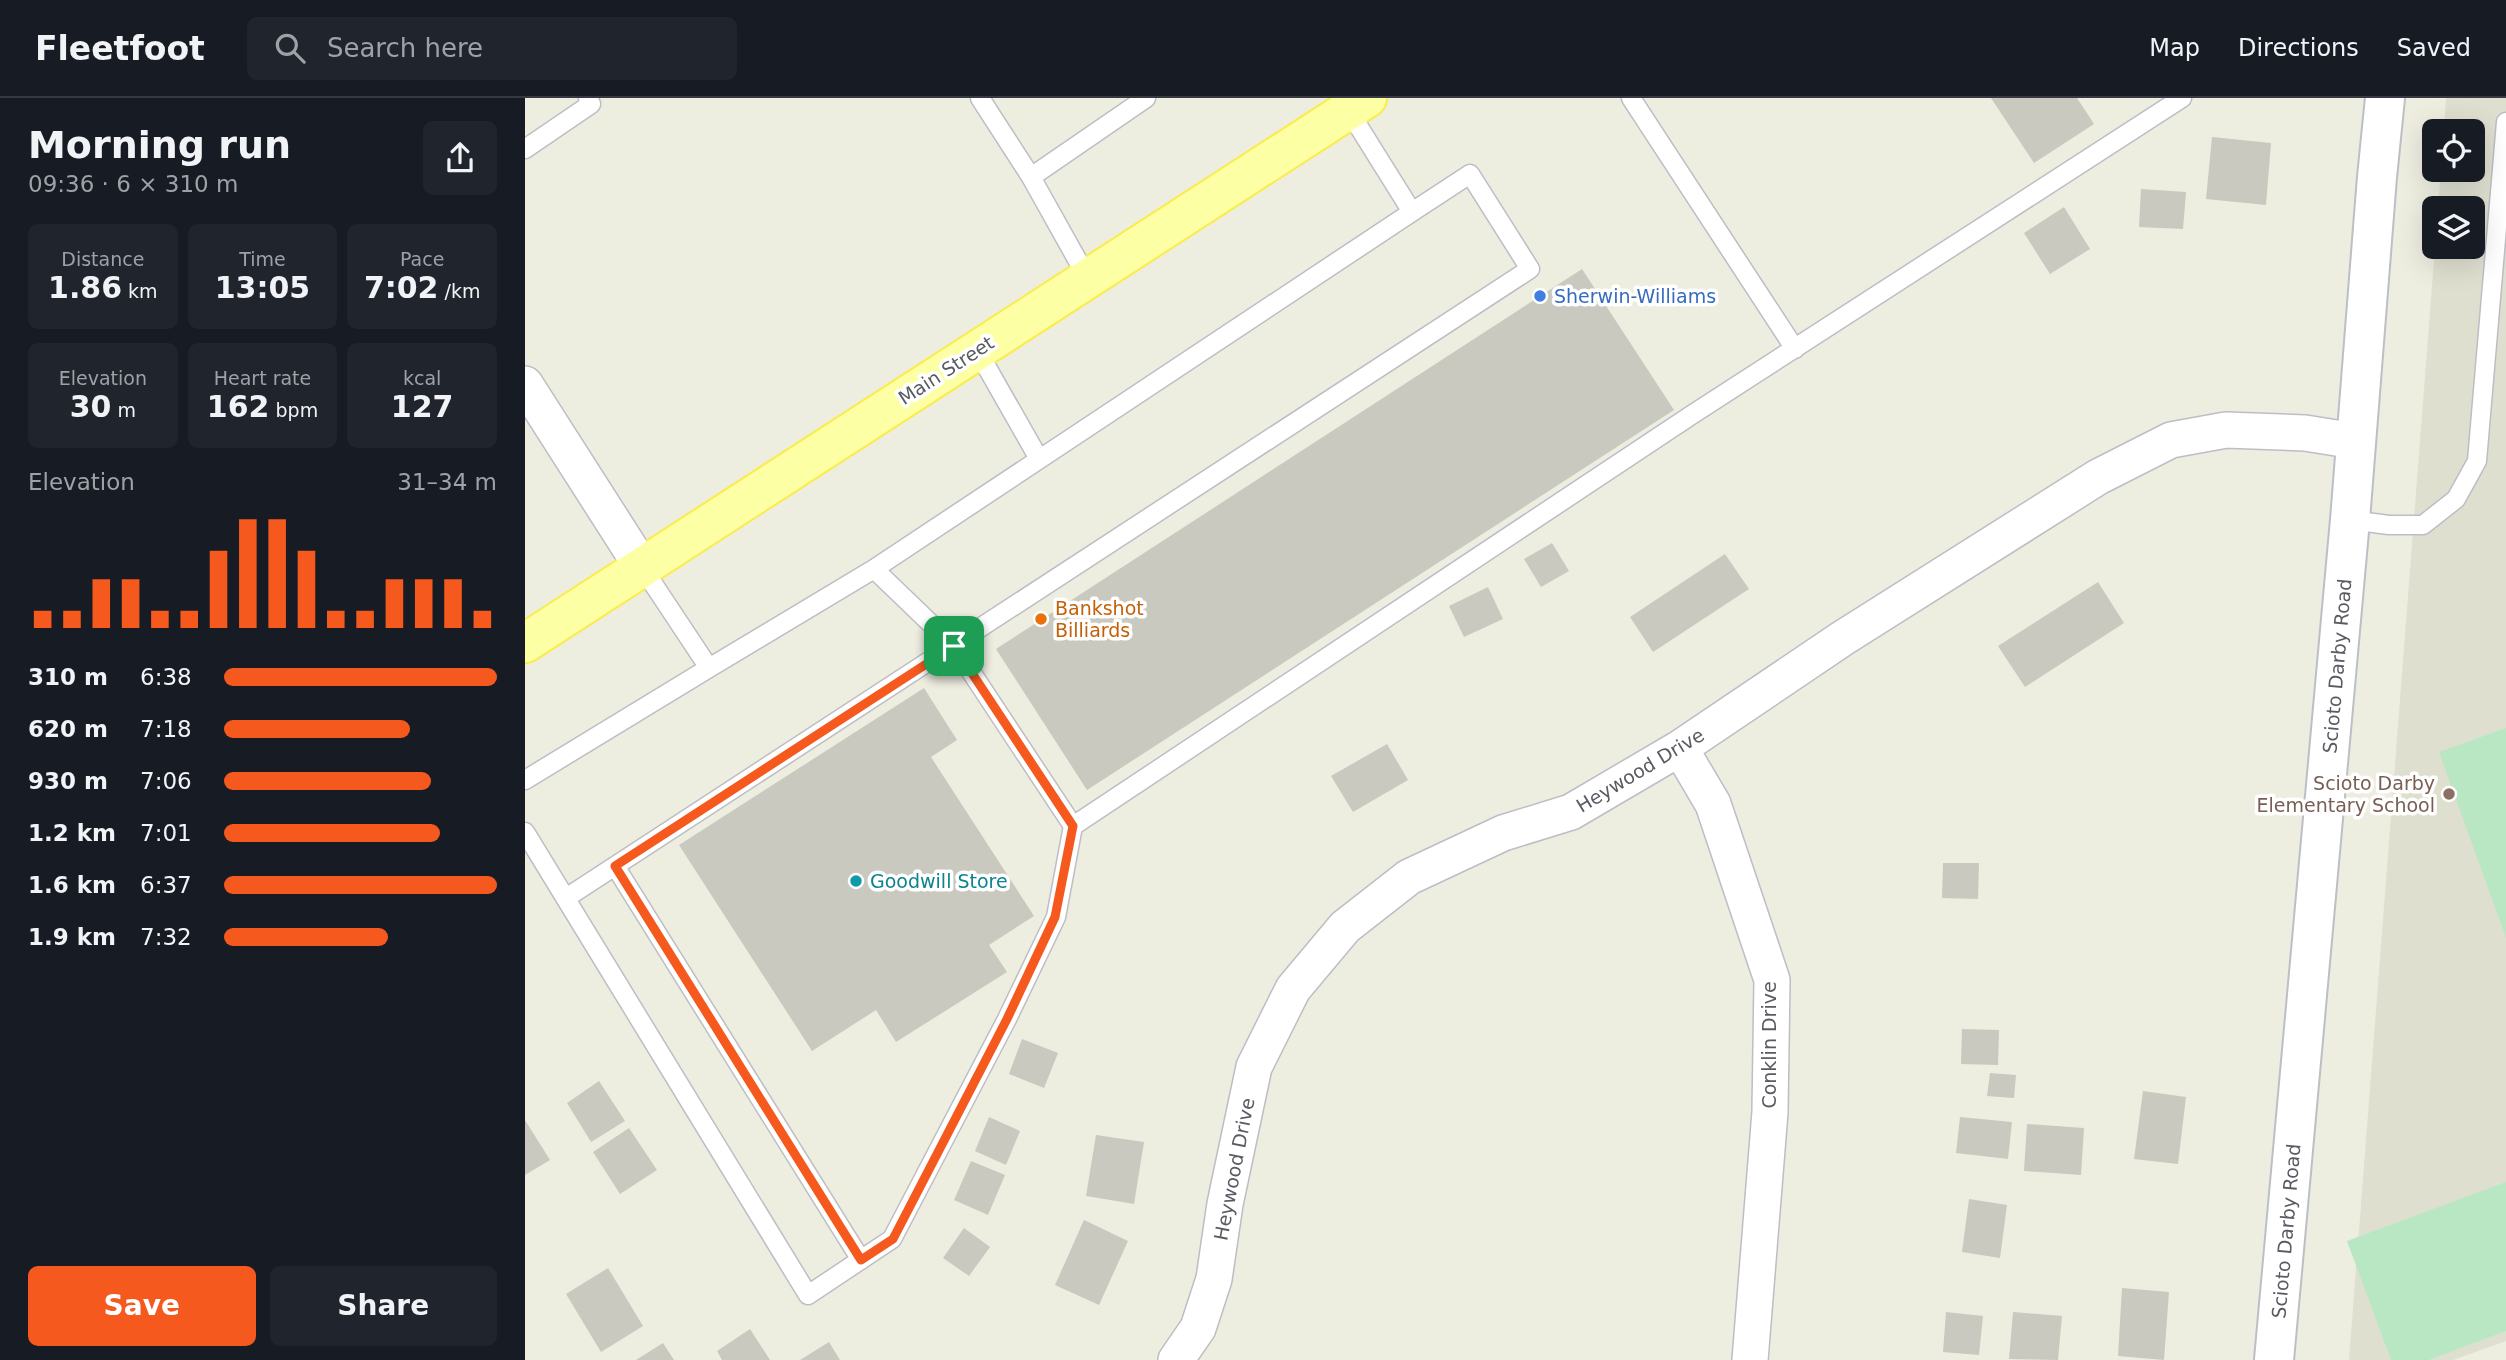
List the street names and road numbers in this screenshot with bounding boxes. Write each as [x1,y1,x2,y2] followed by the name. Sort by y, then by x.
[894,331,998,409] street label: Main Street
[2318,578,2356,754] street label: Scioto Darby Road
[1572,723,1708,817] street label: Heywood Drive
[1758,981,1780,1109] street label: Conklin Drive
[1209,1096,1259,1242] street label: Heywood Drive
[2267,1143,2305,1319] street label: Scioto Darby Road

